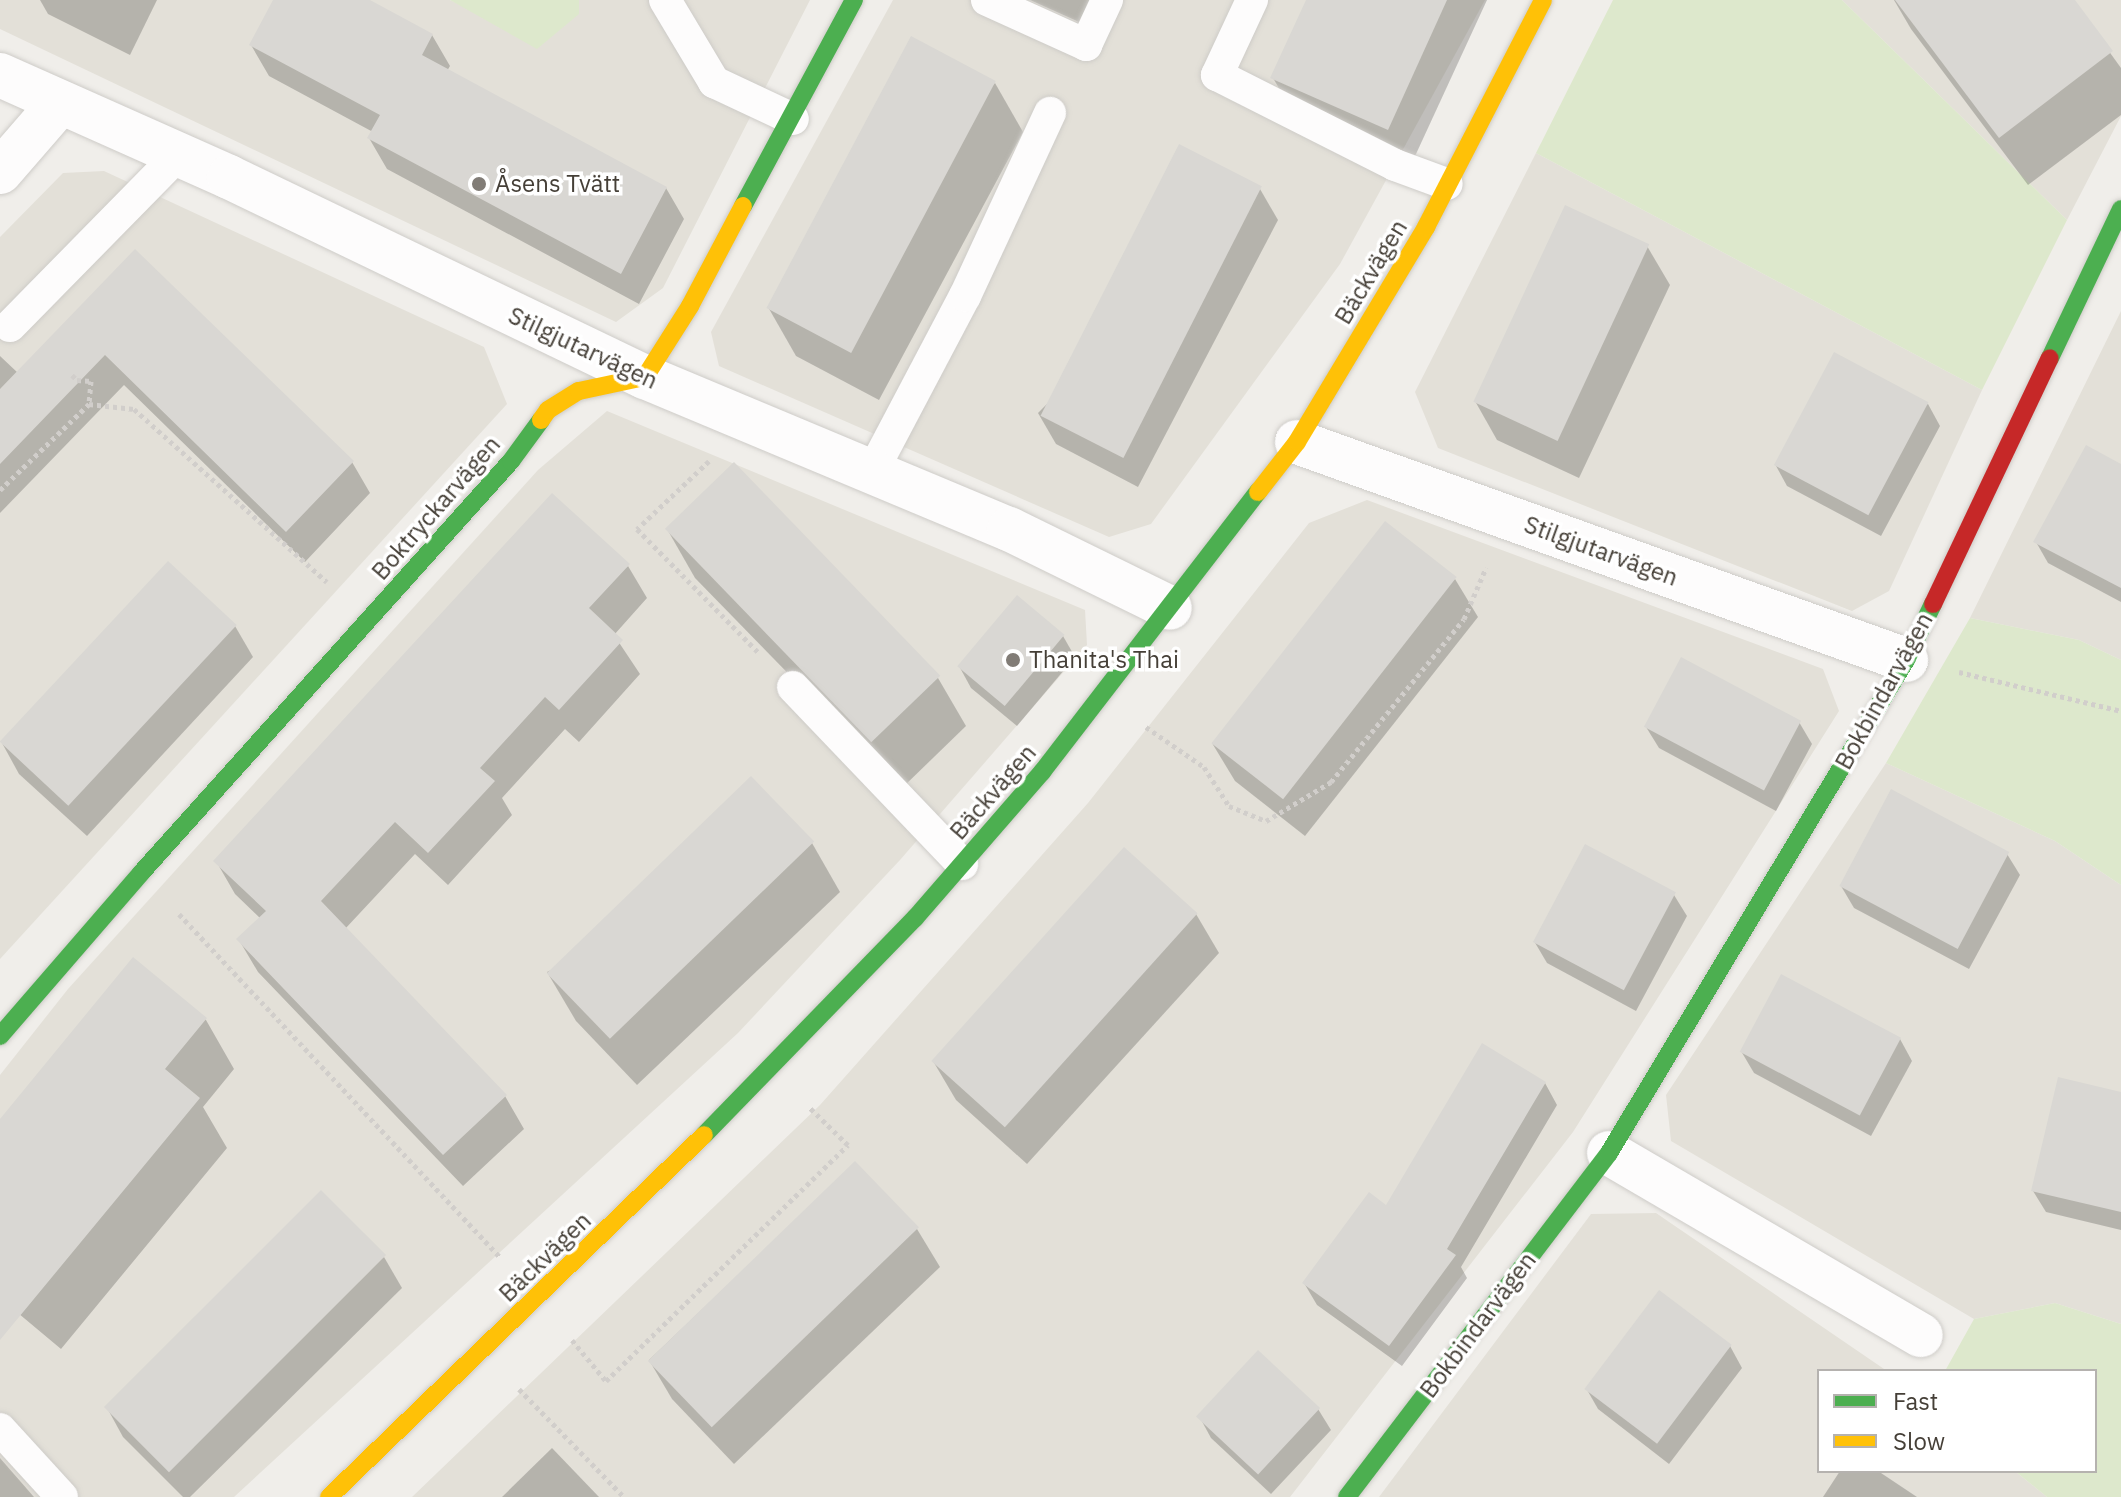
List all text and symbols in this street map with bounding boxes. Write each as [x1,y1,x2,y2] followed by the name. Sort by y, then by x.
[495,170,620,198] place label: Åsens Tvätt
[470,175,488,193] marker: Åsens Tvätt
[1329,215,1413,329] street label: Bäckvägen
[504,301,662,395] street label: Stilgjutarvägen
[366,430,506,586] street label: Boktryckarvägen
[1520,510,1682,592] street label: Stilgjutarvägen
[1829,608,1939,774] street label: Bokbindarvägen
[1029,646,1179,674] place label: Thanita's Thai
[1004,651,1022,669] marker: Thanita's Thai
[944,739,1042,845] street label: Bäckvägen
[493,1206,597,1308] street label: Bäckvägen
[1414,1247,1542,1403] street label: Bokbindarvägen
[1817,1369,2097,1473] legend
[1893,1385,1938,1417] text: Fast
[1893,1425,1945,1457] text: Slow

